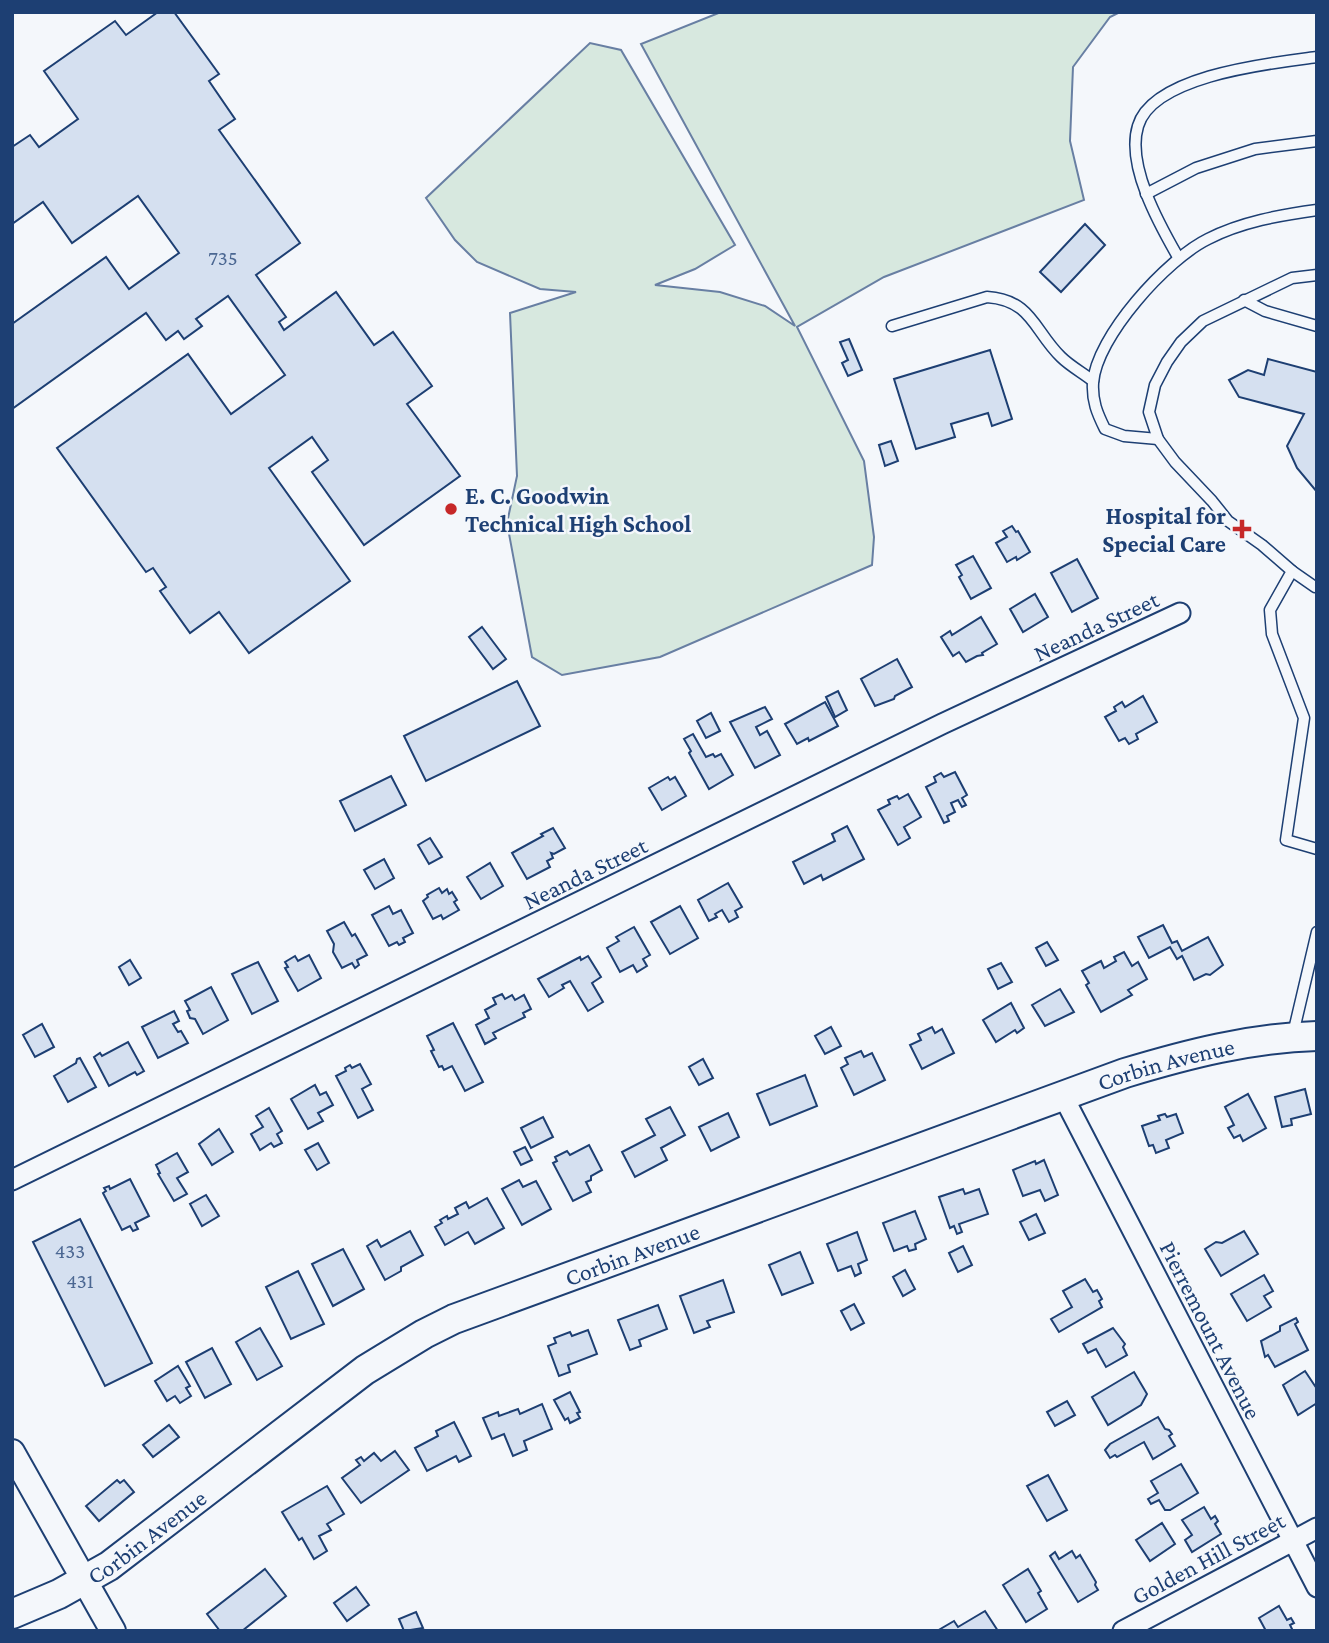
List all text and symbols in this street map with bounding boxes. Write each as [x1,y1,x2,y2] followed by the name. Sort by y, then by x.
[208,246,238,270] house number: 735
[465,482,691,537] place label: E. C. Goodwin Technical High School
[443,501,459,517] marker: E. C. Goodwin Technical High School
[1102,502,1226,557] place label: Hospital for Special Care
[1232,519,1252,539] marker: Hospital for Special Care
[1029,585,1164,667] street label: Neanda Street
[519,831,652,915] street label: Neanda Street
[1093,1032,1236,1096] street label: Corbin Avenue
[561,1217,703,1291] street label: Corbin Avenue
[1154,1237,1268,1423] street label: Pierremount Avenue
[55,1239,85,1263] house number: 433
[66,1269,94,1293] house number: 431
[82,1483,211,1589] street label: Corbin Avenue
[1127,1506,1290,1610] street label: Golden Hill Street

